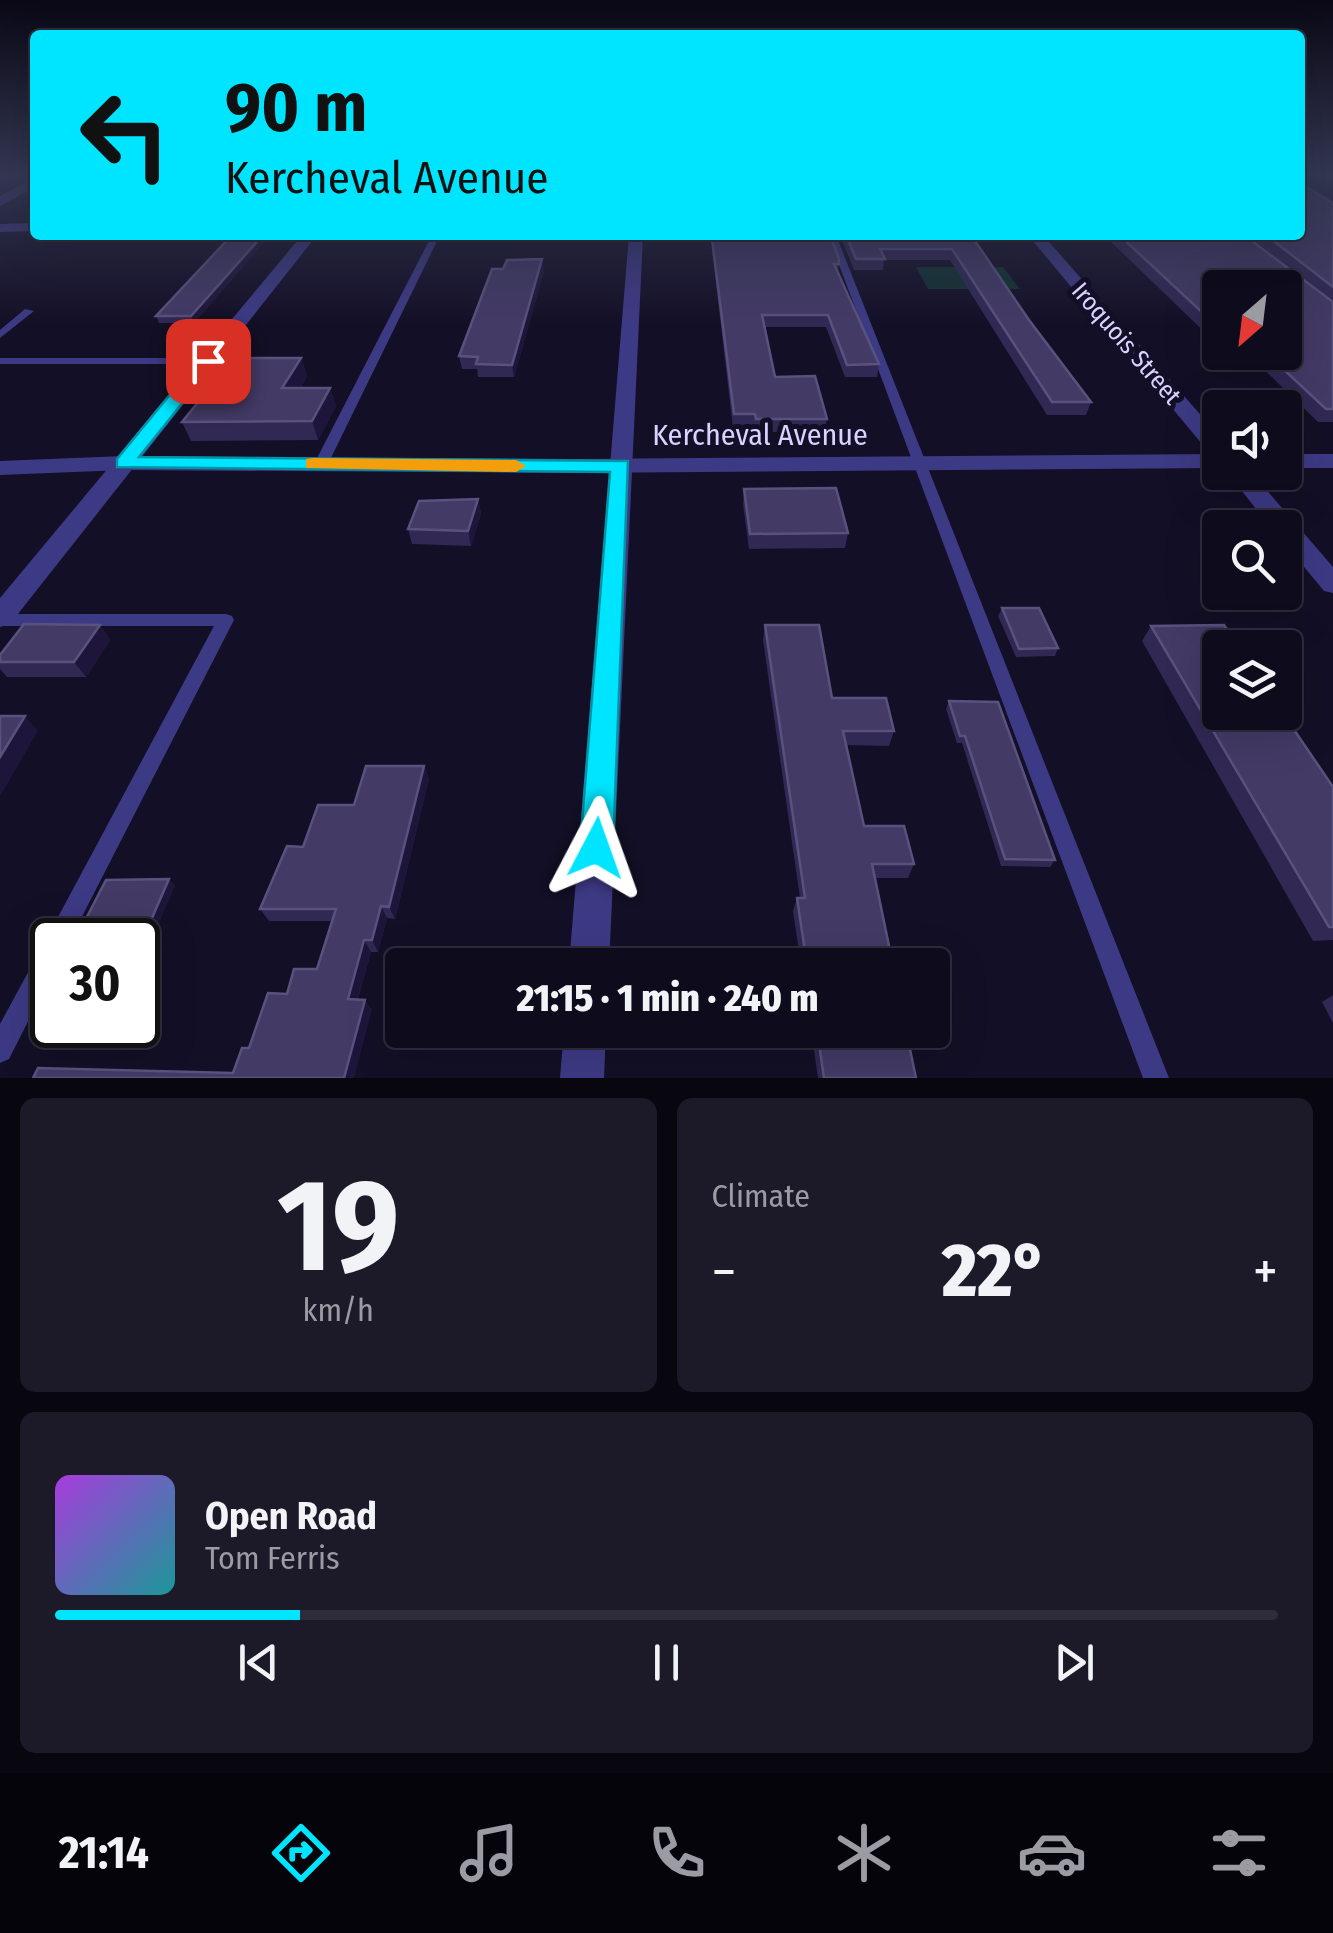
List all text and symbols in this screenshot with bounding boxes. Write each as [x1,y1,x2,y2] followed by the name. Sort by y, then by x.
[225,66,367,150] text: 90 m
[60,70,190,200] icon: left
[225,151,549,205] text: Kercheval Avenue
[1202,270,1302,370] north arrow
[1202,270,1302,730] map controls
[1065,277,1188,411] street label: Iroquois Street
[166,319,251,404] pin
[181,334,236,389] icon: arrive
[1202,390,1302,490] button: sound
[652,417,868,453] street label: Kercheval Avenue
[1202,510,1302,610] button: search
[1202,630,1302,730] button: layers
[544,796,648,900] position arrow
[30,918,160,1048] speed limit sign: 30
[516,975,819,1021] text: 21:15 · 1 min · 240 m
[277,1148,399,1304] text: 19
[712,1177,810,1215] text: Climate
[942,1226,1047,1316] text: 22°
[712,1239,736,1305] text: −
[1253,1239,1278,1305] text: +
[303,1291,374,1329] text: km/h
[205,1493,377,1539] text: Open Road
[205,1539,340,1577] text: Tom Ferris
[231,1635,286,1690] icon: previous
[639,1635,694,1690] icon: pause
[1047,1635,1102,1690] icon: next
[266,1818,336,1888] icon: directions
[454,1818,524,1888] icon: music
[642,1818,712,1888] icon: phone
[829,1818,899,1888] icon: climate
[1017,1818,1087,1888] icon: car
[1204,1818,1274,1888] icon: filters
[59,1826,149,1880] text: 21:14

